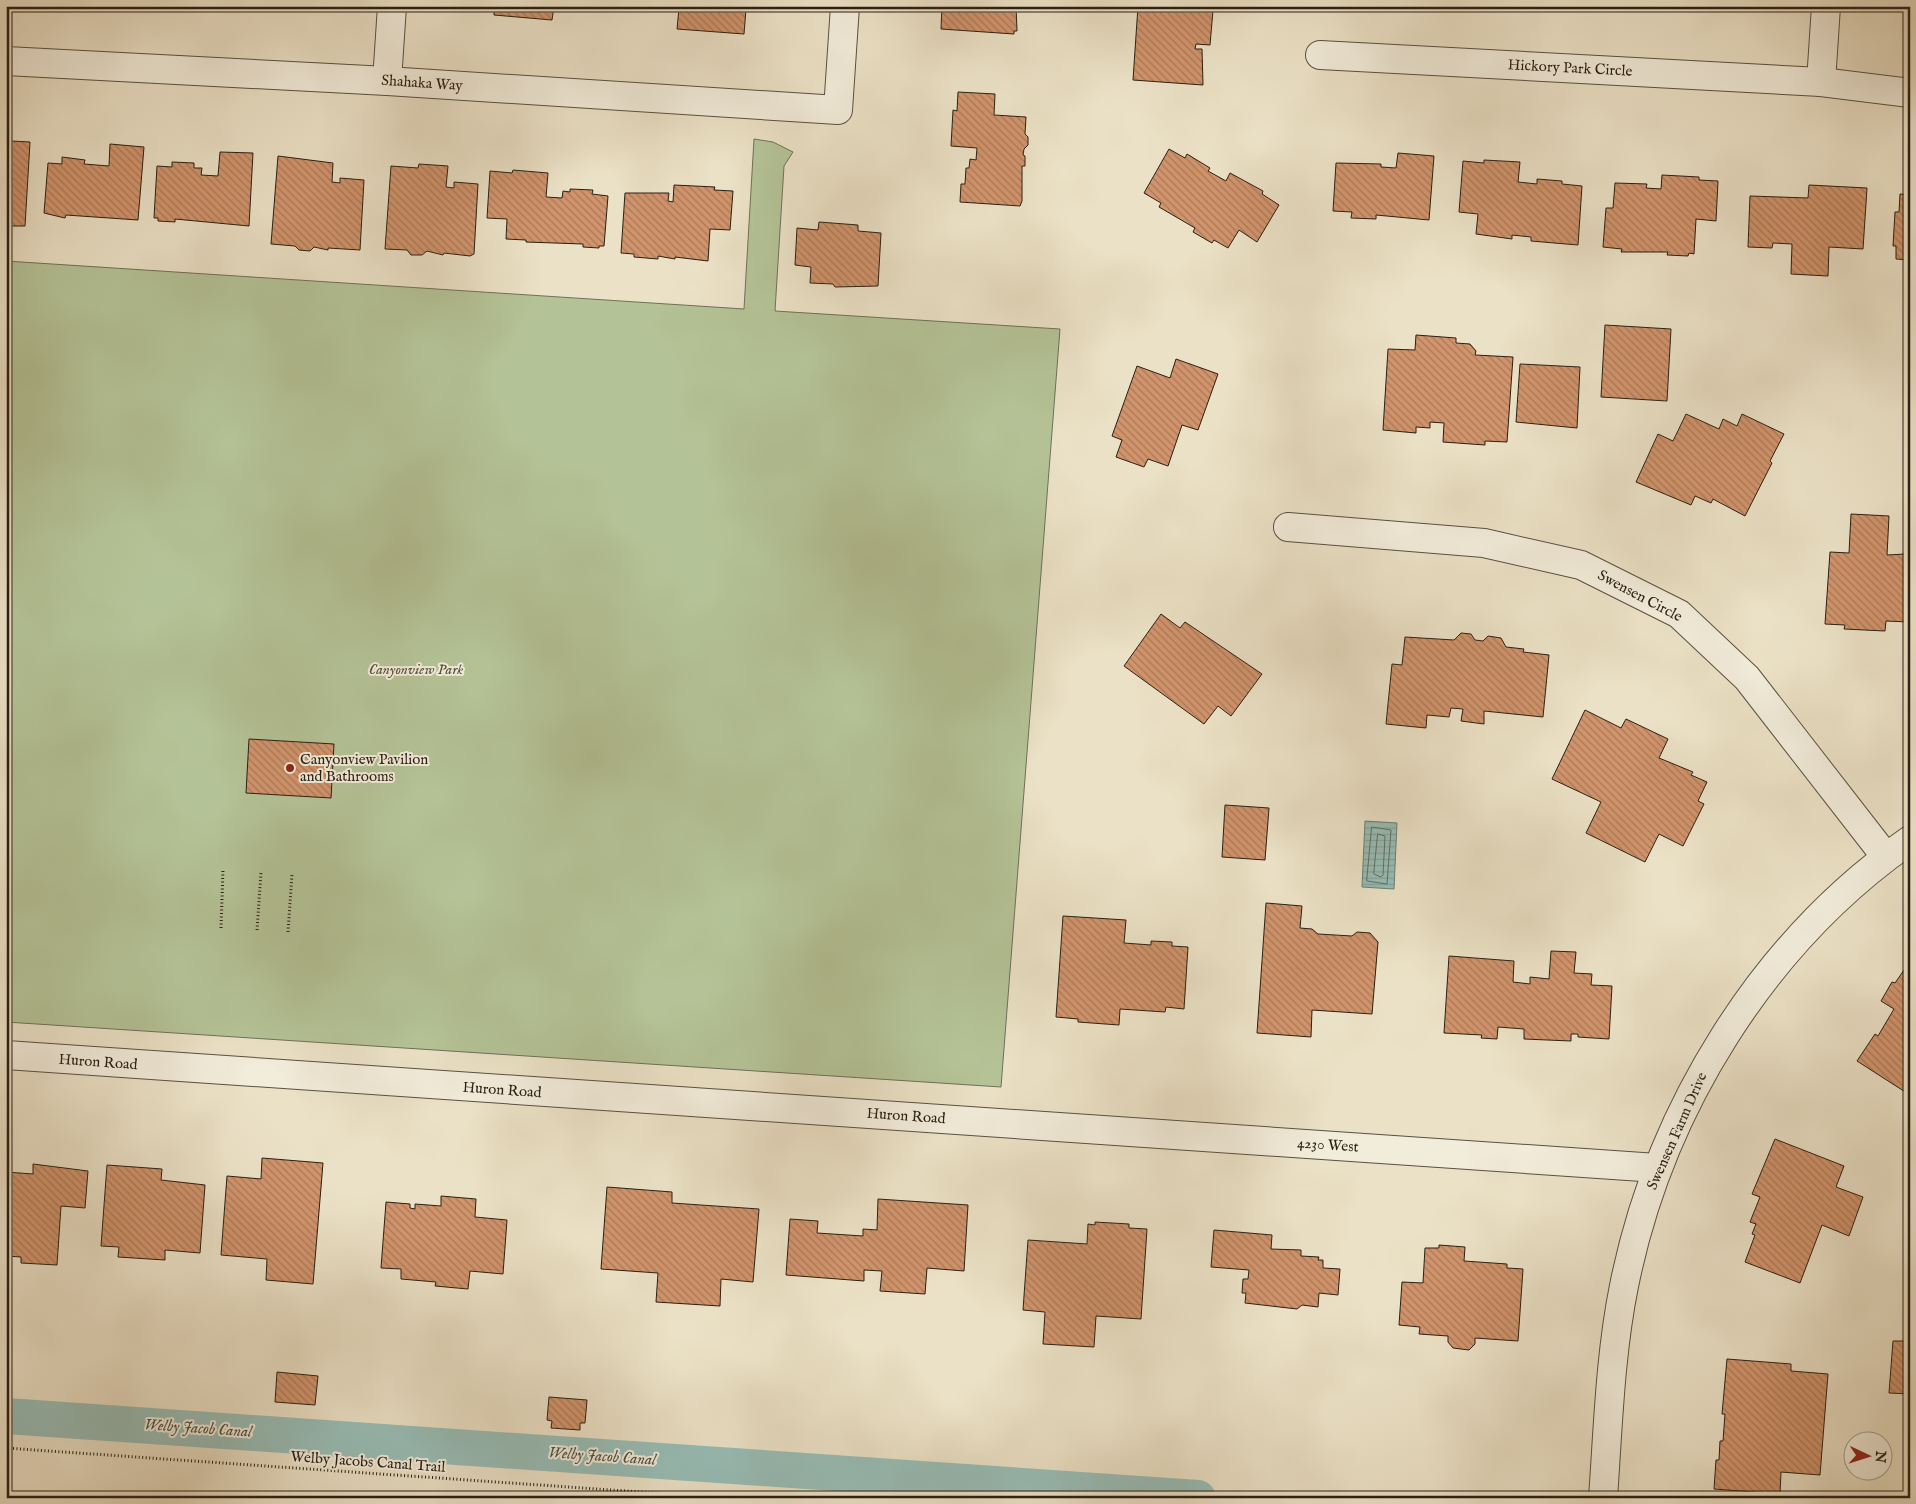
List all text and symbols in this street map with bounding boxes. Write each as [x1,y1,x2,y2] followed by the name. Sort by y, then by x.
[1507,55,1633,81] street label: Hickory Park Circle
[381,71,464,95] street label: Shahaka Way
[1594,566,1686,626] street label: Swensen Circle
[369,660,463,679] park label: Canyonview Park
[300,750,428,786] place label: Canyonview Pavilion and Bathrooms
[284,762,296,774] marker: Canyonview Pavilion and Bathrooms
[58,1050,139,1074] street label: Huron Road
[1643,1069,1711,1193] street label: Swensen Farm Drive
[462,1078,543,1102] street label: Huron Road
[866,1104,947,1128] street label: Huron Road
[1297,1133,1359,1157] street label: 4230 West
[144,1415,254,1443] water label: Welby Jacob Canal
[1844,1432,1894,1482] north arrow
[548,1443,658,1471] water label: Welby Jacob Canal
[290,1447,447,1477] street label: Welby Jacobs Canal Trail
[1871,1449,1889,1464] text: N

